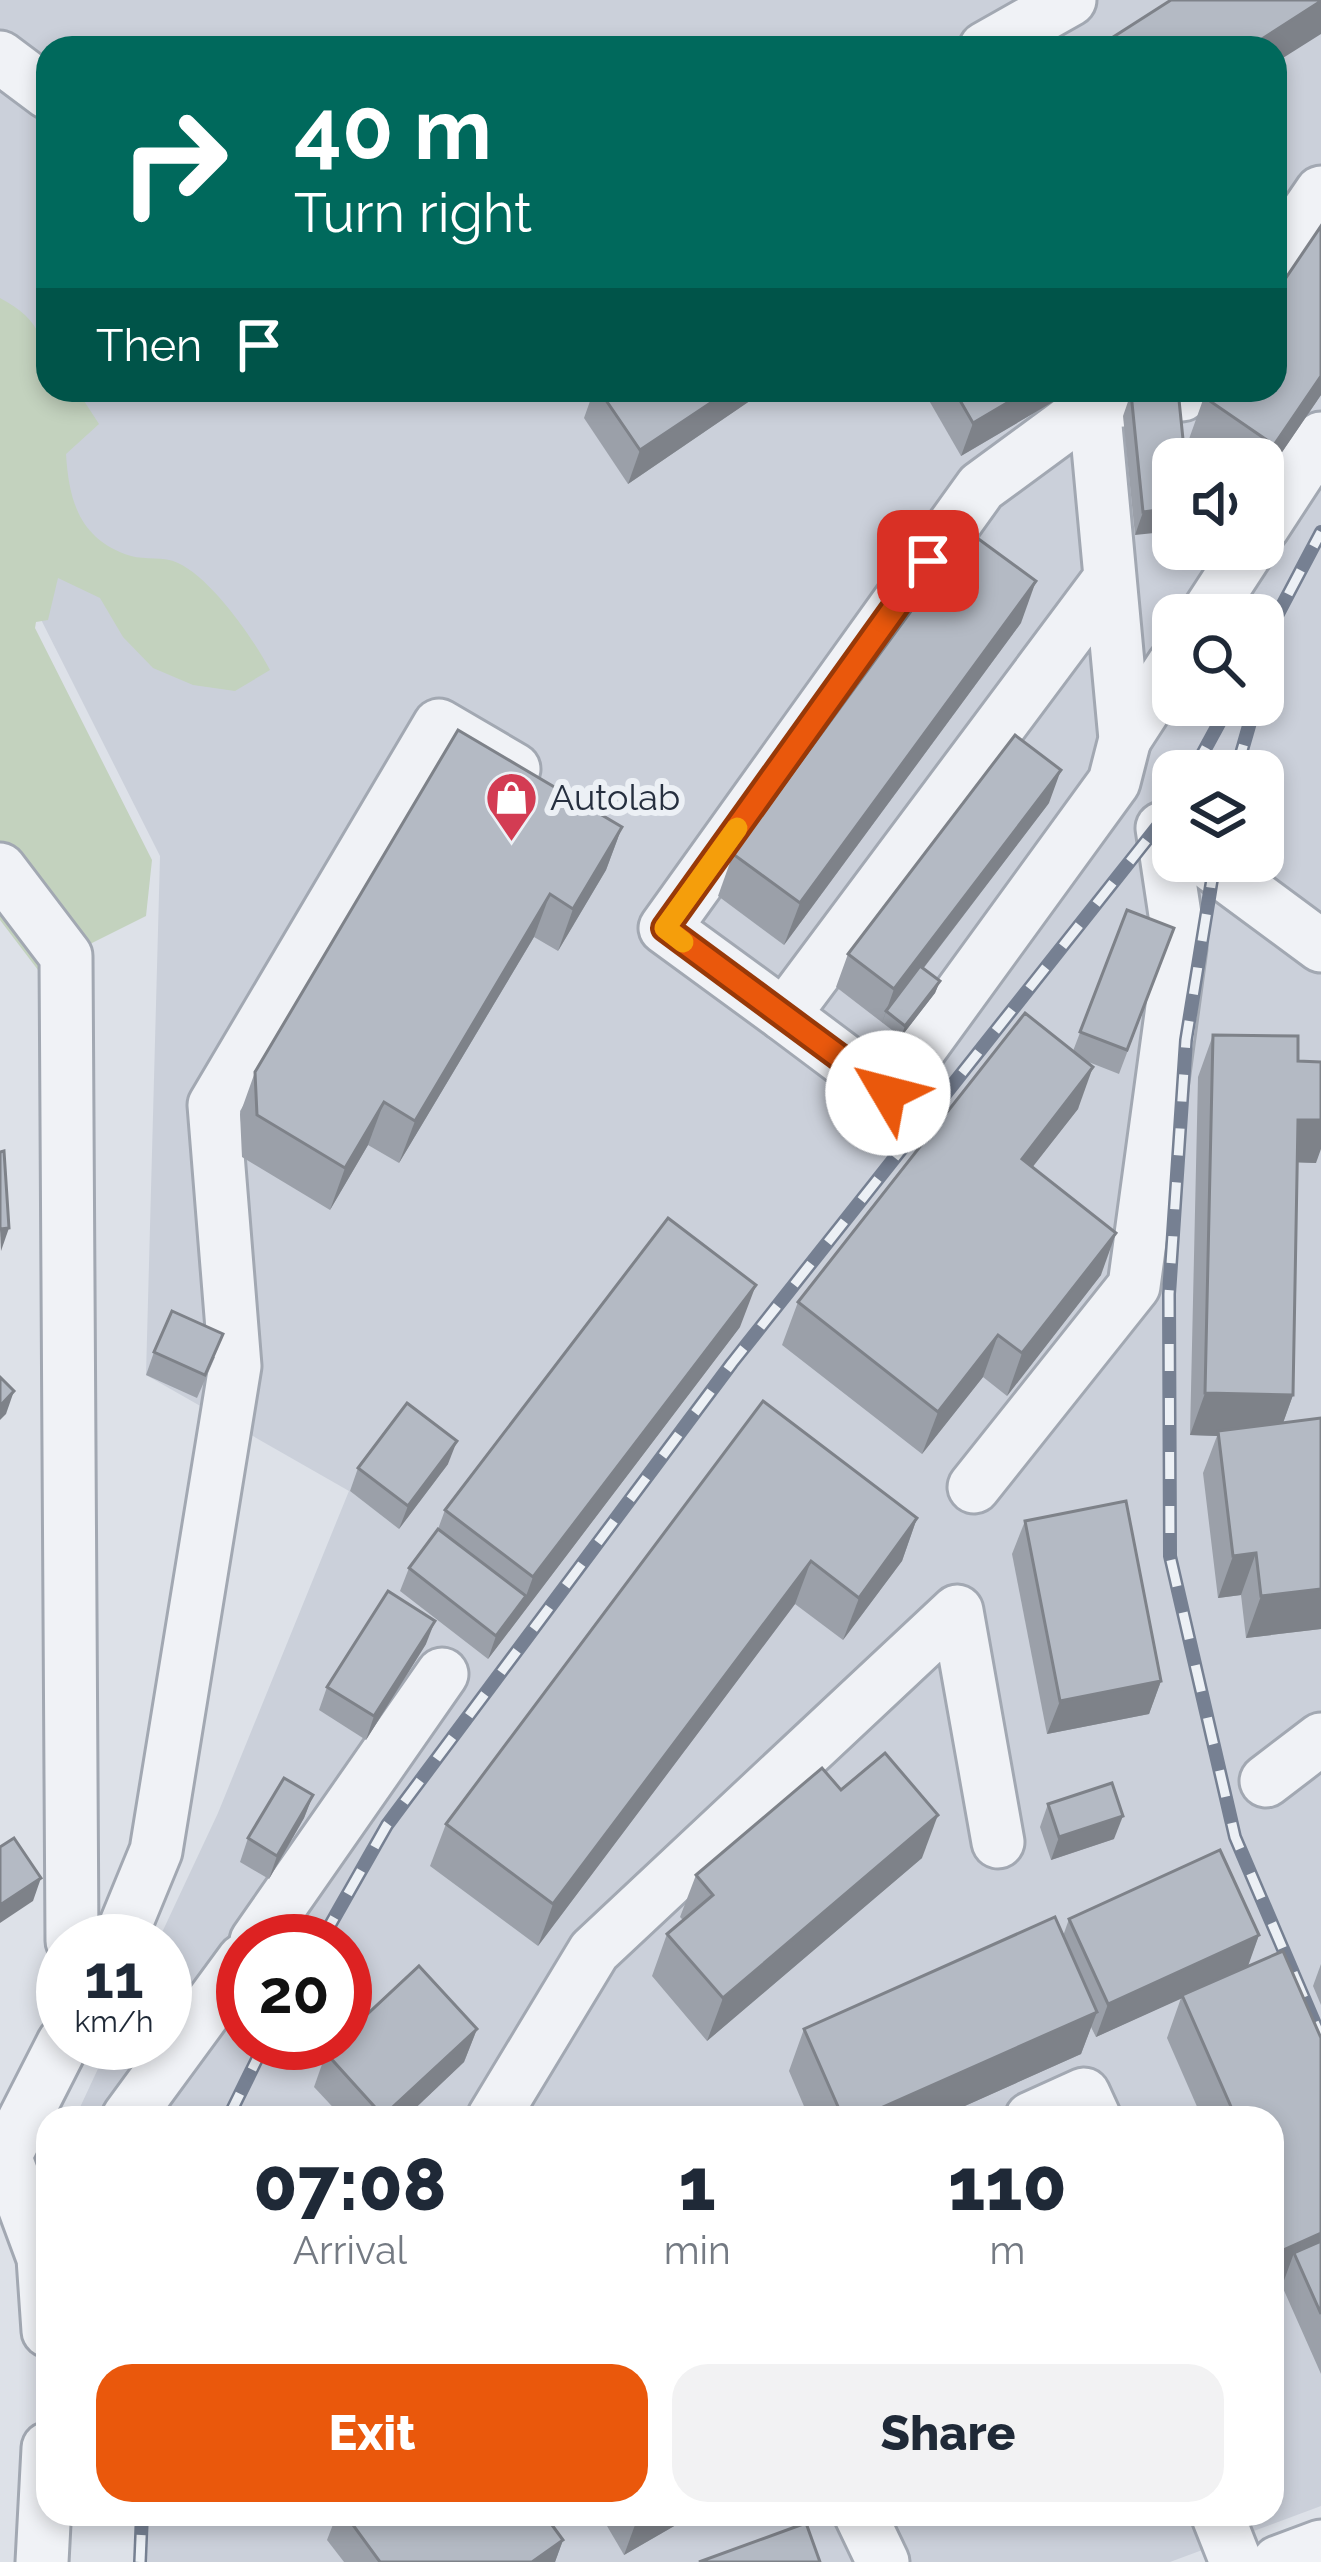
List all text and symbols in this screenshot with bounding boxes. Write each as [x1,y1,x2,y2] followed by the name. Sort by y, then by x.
[294,80,492,179] text: 40 m
[96,84,252,240] icon: right
[294,181,532,245] text: Turn right
[226,312,292,378] icon: arrive
[96,319,202,372] text: Then
[1152,438,1284,882] map controls
[1152,438,1284,570] button: sound
[877,510,979,612] pin
[895,528,961,594] icon: arrive
[1152,594,1284,726] button: search
[1152,750,1284,882] button: layers
[483,769,539,843] shop icon: Autolab
[550,776,680,818] place label: Autolab
[825,1030,951,1156] position arrow
[216,1914,372,2070] speed limit sign: 20
[84,1942,144,2012] text: 11
[74,2004,154,2039] text: km/h
[253,2142,447,2227] text: 07:08
[679,2142,716,2227] text: 1
[948,2142,1067,2227] text: 110
[293,2227,407,2273] text: Arrival
[664,2227,731,2273] text: min
[989,2227,1025,2273] text: m
[96,2364,648,2502] button: Exit
[672,2364,1224,2502] button: Share

